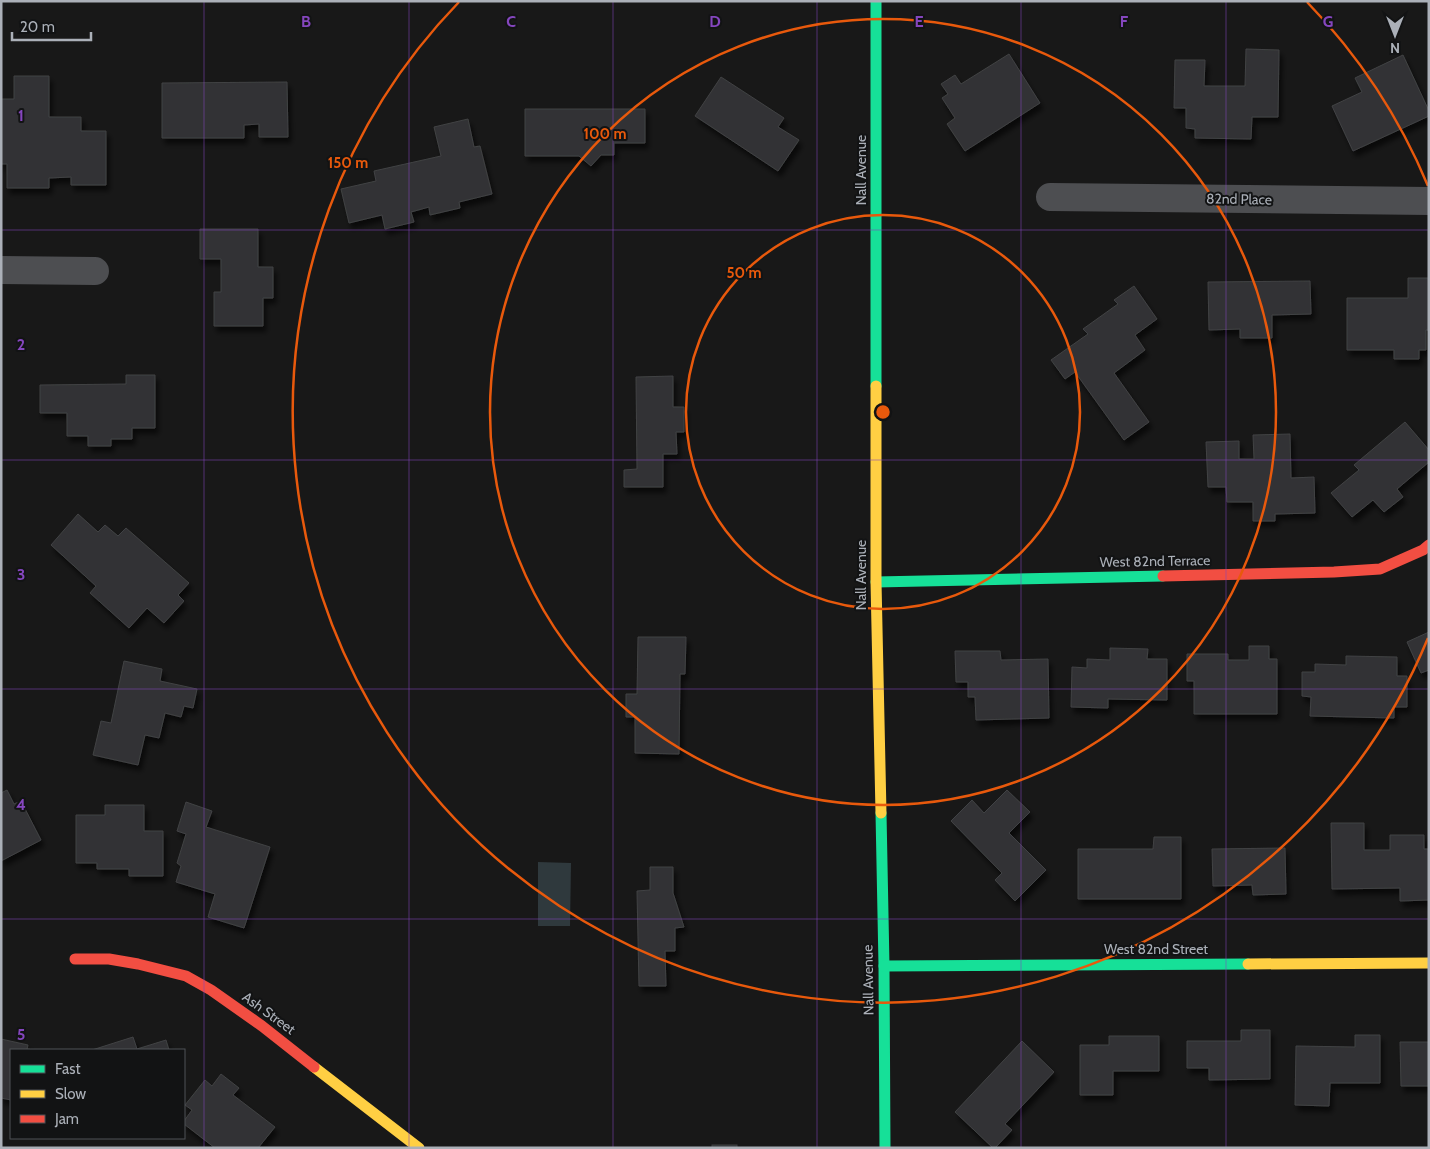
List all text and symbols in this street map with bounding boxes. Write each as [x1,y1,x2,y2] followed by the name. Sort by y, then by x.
[12,10,91,42] scale bar
[1370,10,1420,60] north arrow
[301,12,311,31] text: B
[506,12,516,31] text: C
[709,12,721,31] text: D
[914,12,924,31] text: E
[1120,12,1129,31] text: F
[1323,12,1333,31] text: G
[20,18,55,36] text: 20 m
[1390,39,1400,57] text: N
[18,106,24,125] text: 1
[583,125,627,143] text: 100 m
[852,135,870,205] street label: Nall Avenue
[328,154,368,172] text: 150 m
[1206,189,1272,209] street label: 82nd Place
[726,264,762,282] text: 50 m
[17,335,25,354] text: 2
[874,403,892,421] centre of rings
[852,540,870,610] street label: Nall Avenue
[1100,551,1210,571] street label: West 82nd Terrace
[17,565,25,584] text: 3
[16,795,26,814] text: 4
[1104,940,1208,958] street label: West 82nd Street
[858,945,878,1015] street label: Nall Avenue
[239,988,299,1038] street label: Ash Street
[17,1025,25,1044] text: 5
[10,1049,185,1139] legend
[55,1060,80,1078] text: Fast
[55,1085,86,1103] text: Slow
[54,1110,79,1128] text: Jam

